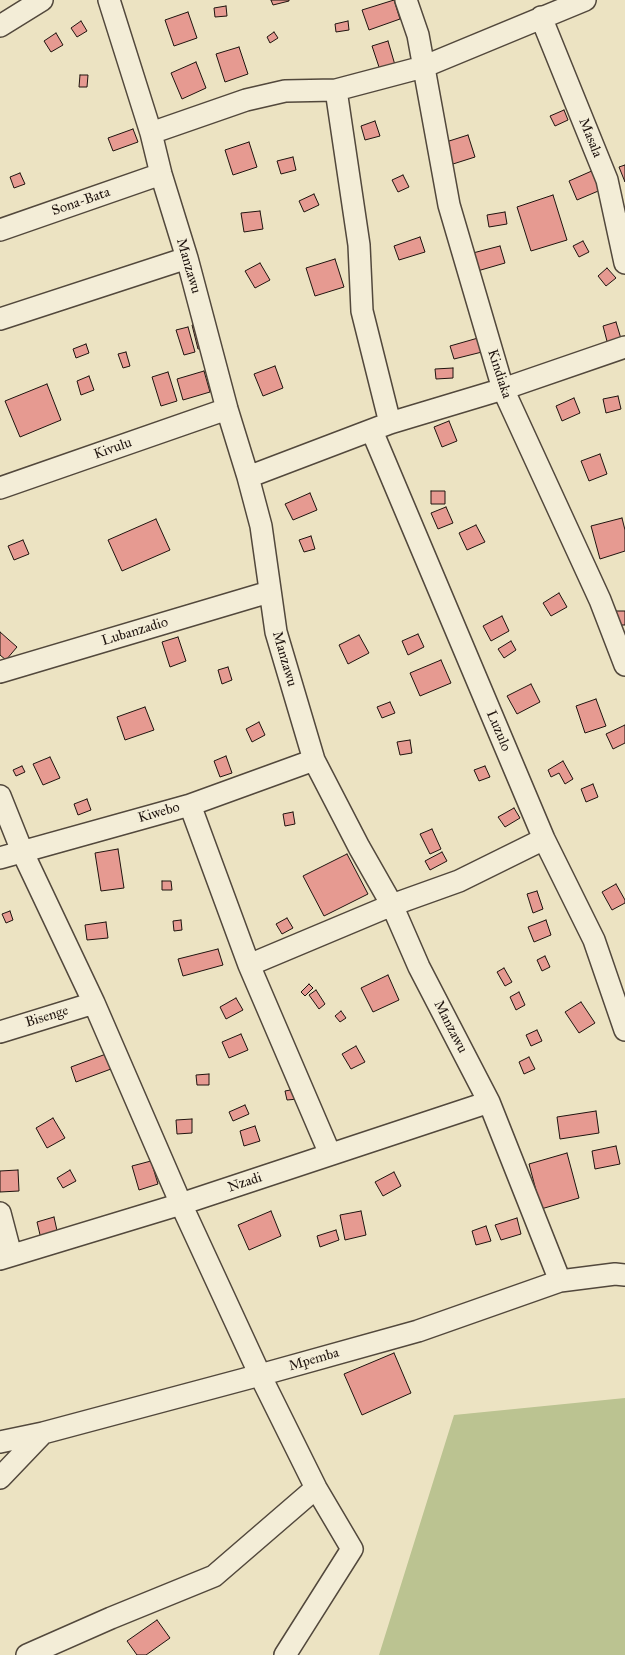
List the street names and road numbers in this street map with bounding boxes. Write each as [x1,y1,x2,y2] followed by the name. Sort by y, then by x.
[575,116,605,160] street label: Masala
[50,184,112,220] street label: Sona-Bata
[172,236,204,296] street label: Manzawu
[483,347,515,401] street label: Kindiaka
[92,435,134,463] street label: Kivulu
[100,614,170,650] street label: Lubanzadio
[268,629,300,689] street label: Manzawu
[482,708,514,754] street label: Luzulo
[136,799,182,827] street label: Kiwebo
[430,998,470,1056] street label: Manzawu
[24,1003,70,1031] street label: Bisenge
[226,1170,264,1196] street label: Nzadi
[287,1345,341,1375] street label: Mpemba

